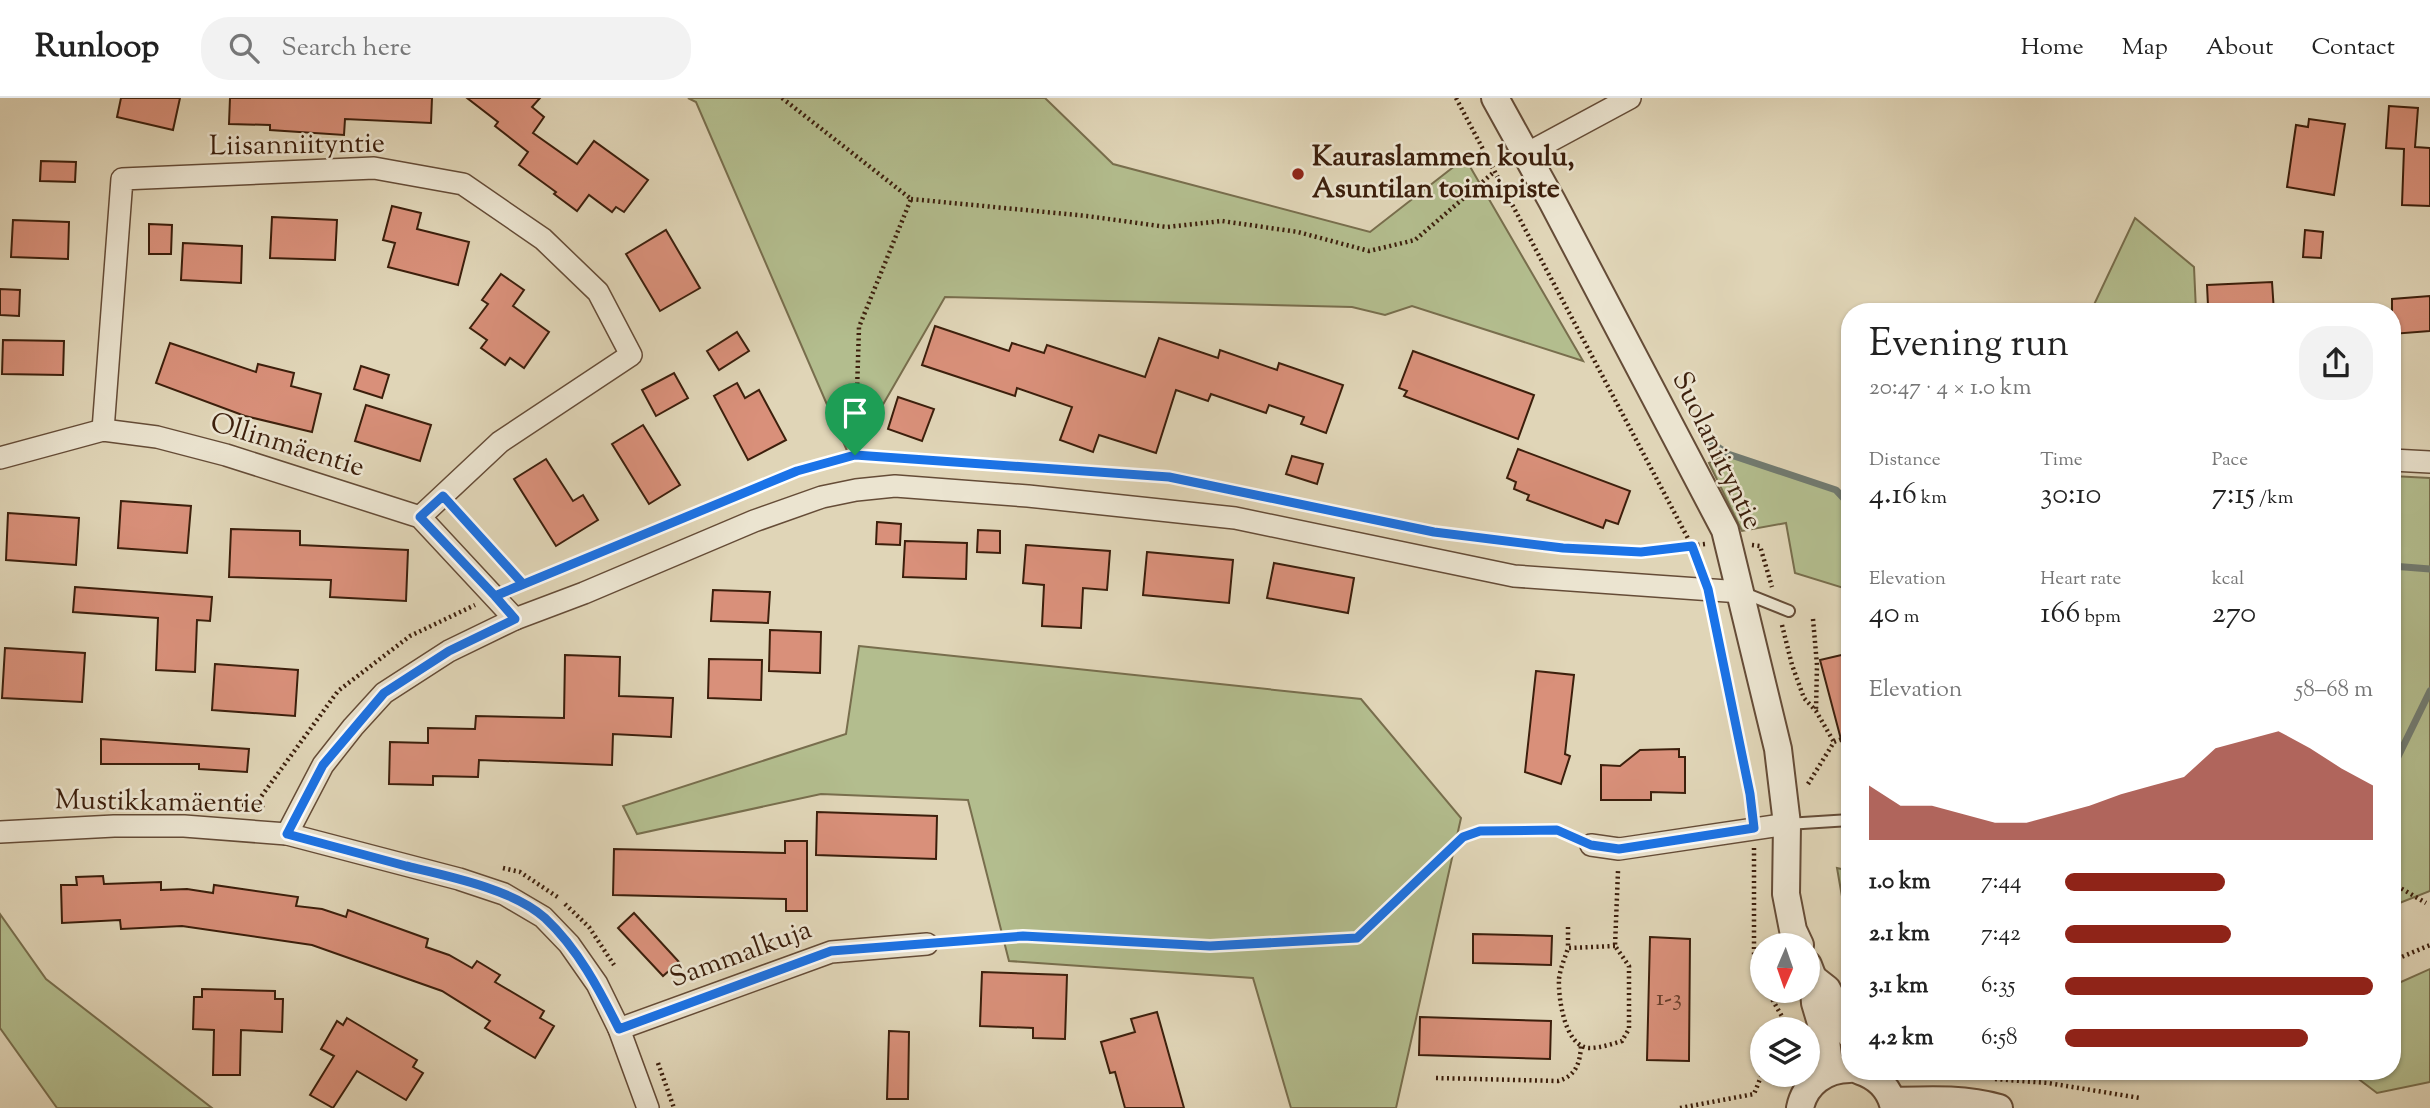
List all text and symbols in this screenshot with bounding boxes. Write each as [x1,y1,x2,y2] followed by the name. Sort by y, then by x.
[201,17,691,80] search box
[35,24,159,72] text: Runloop
[225,29,263,67] icon: search
[281,30,412,67] text: Search here
[2021,31,2084,65] text: Home
[2122,31,2168,65] text: Map
[2206,31,2273,65] text: About
[2311,31,2395,65] text: Contact
[209,124,385,168] street label: Liisanniityntie
[1312,138,1574,210] place label: Kauraslammen koulu, Asuntilan toimipiste
[1290,166,1306,182] marker: Kauraslammen koulu, Asuntilan toimipiste
[1869,319,2069,373] text: Evening run
[2299,326,2373,400] button: share
[1660,365,1772,537] street label: Suolaniityntie
[1869,372,2032,405] text: 20:47 · 4 × 1.0 km
[825,383,885,455] pin
[836,394,874,432] icon: arrive
[205,404,369,488] street label: Ollinmäentie
[1869,447,1941,474] text: Distance
[2040,447,2083,474] text: Time
[2212,447,2248,474] text: Pace
[1869,474,1917,517] text: 4.16
[2040,474,2101,517] text: 30:10
[2212,474,2255,517] text: 7:15
[1917,485,1947,512] text: km
[2255,485,2293,512] text: /km
[1869,566,1946,593] text: Elevation
[2040,566,2121,593] text: Heart rate
[2212,566,2244,593] text: kcal
[1869,593,1900,636] text: 40
[2040,593,2080,636] text: 166
[2212,593,2256,636] text: 270
[1900,604,1920,631] text: m
[2080,604,2121,631] text: bpm
[1869,674,1962,707] text: Elevation
[2295,674,2373,707] text: 58–68 m
[54,781,264,825] street label: Mustikkamäentie
[1869,866,1931,899] text: 1.0 km
[1981,866,2022,899] text: 7:44
[664,911,818,999] street label: Sammalkuja
[1869,918,1930,951] text: 2.1 km
[1981,918,2021,951] text: 7:42
[1750,933,1820,1003] north arrow
[1750,933,1820,1087] map controls
[1869,970,1928,1003] text: 3.1 km
[1981,970,2015,1003] text: 6:35
[1656,982,1682,1016] house number: 1-3
[1750,1017,1820,1087] button: layers
[1869,1022,1934,1055] text: 4.2 km
[1981,1022,2018,1055] text: 6:58

